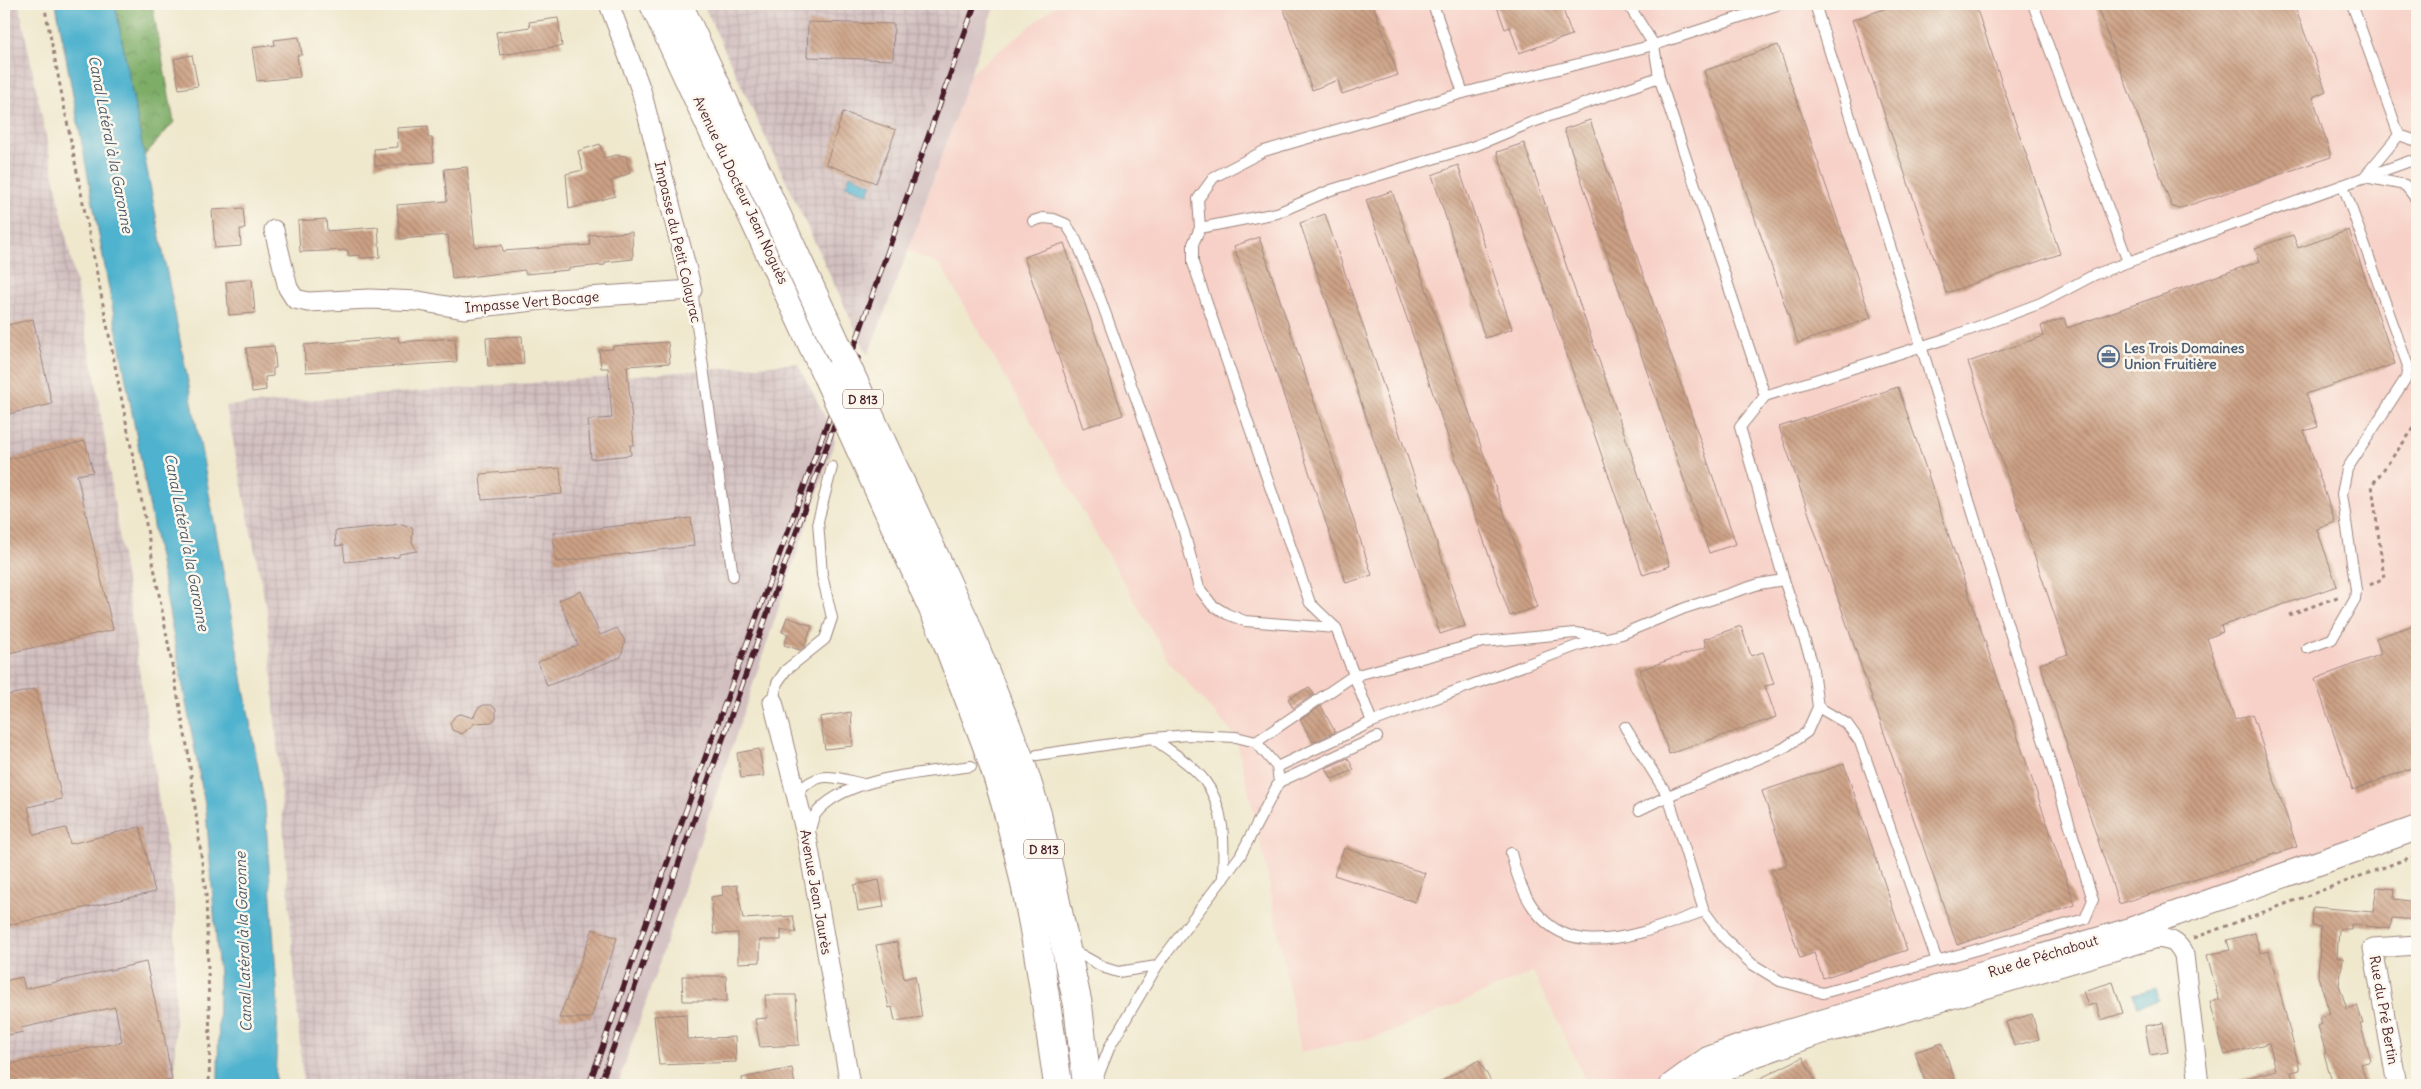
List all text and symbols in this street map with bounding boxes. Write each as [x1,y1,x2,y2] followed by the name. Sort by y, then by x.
[84,54,138,235] water label: Canal Latéral à la Garonne
[689,93,793,287] street label: Avenue du Docteur Jean Noguès
[651,159,705,325] street label: Impasse du Petit Colayrac
[464,287,600,317] street label: Impasse Vert Bocage
[2124,339,2245,373] place label: Les Trois Domaines Union Fruitière
[2096,344,2120,368] office icon: Les Trois Domaines Union Fruitière
[843,389,883,408] road number: D 813
[160,452,214,633] water label: Canal Latéral à la Garonne
[796,828,836,956] street label: Avenue Jean Jaurès
[1024,840,1064,859] road number: D 813
[230,851,256,1032] water label: Canal Latéral à la Garonne
[1986,931,2100,981] street label: Rue de Péchabout
[2366,954,2402,1066] street label: Rue du Pré Bertin

